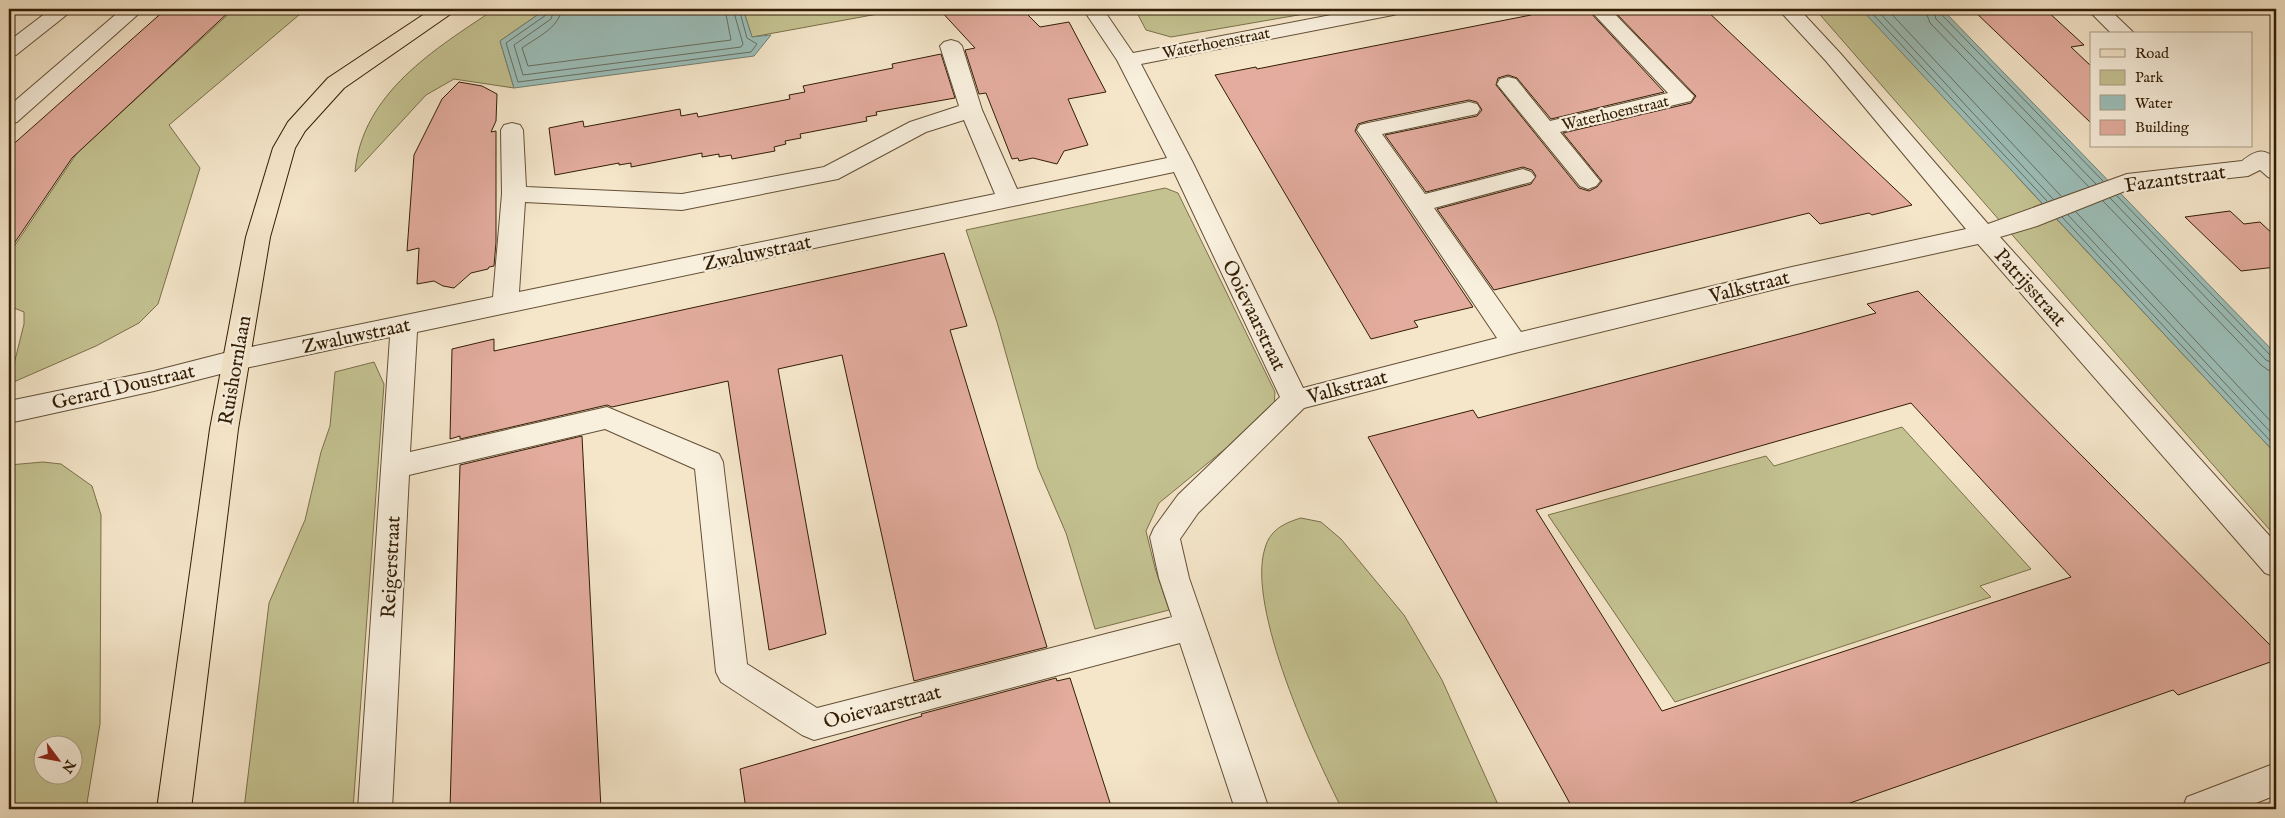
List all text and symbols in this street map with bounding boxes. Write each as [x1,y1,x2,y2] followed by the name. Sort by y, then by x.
[1161,24,1272,64] street label: Waterhoenstraat
[2090,32,2252,148] legend
[2135,44,2170,63] text: Road
[2135,68,2165,87] text: Park
[1560,92,1671,136] street label: Waterhoenstraat
[2135,94,2173,113] text: Water
[2135,118,2190,137] text: Building
[2123,160,2227,199] street label: Fazantstraat
[701,230,814,277] street label: Zwaluwstraat
[1988,244,2072,332] street label: Patrijsstraat
[1216,256,1291,375] street label: Ooievaarstraat
[1706,265,1792,310] street label: Valkstraat
[214,313,257,427] street label: Ruishornlaan
[300,313,413,360] street label: Zwaluwstraat
[49,359,197,416] street label: Gerard Doustraat
[1304,365,1390,410] street label: Valkstraat
[376,515,407,619] street label: Reigerstraat
[821,680,944,735] street label: Ooievaarstraat
[32,736,82,786] north arrow
[57,756,80,776] text: N

